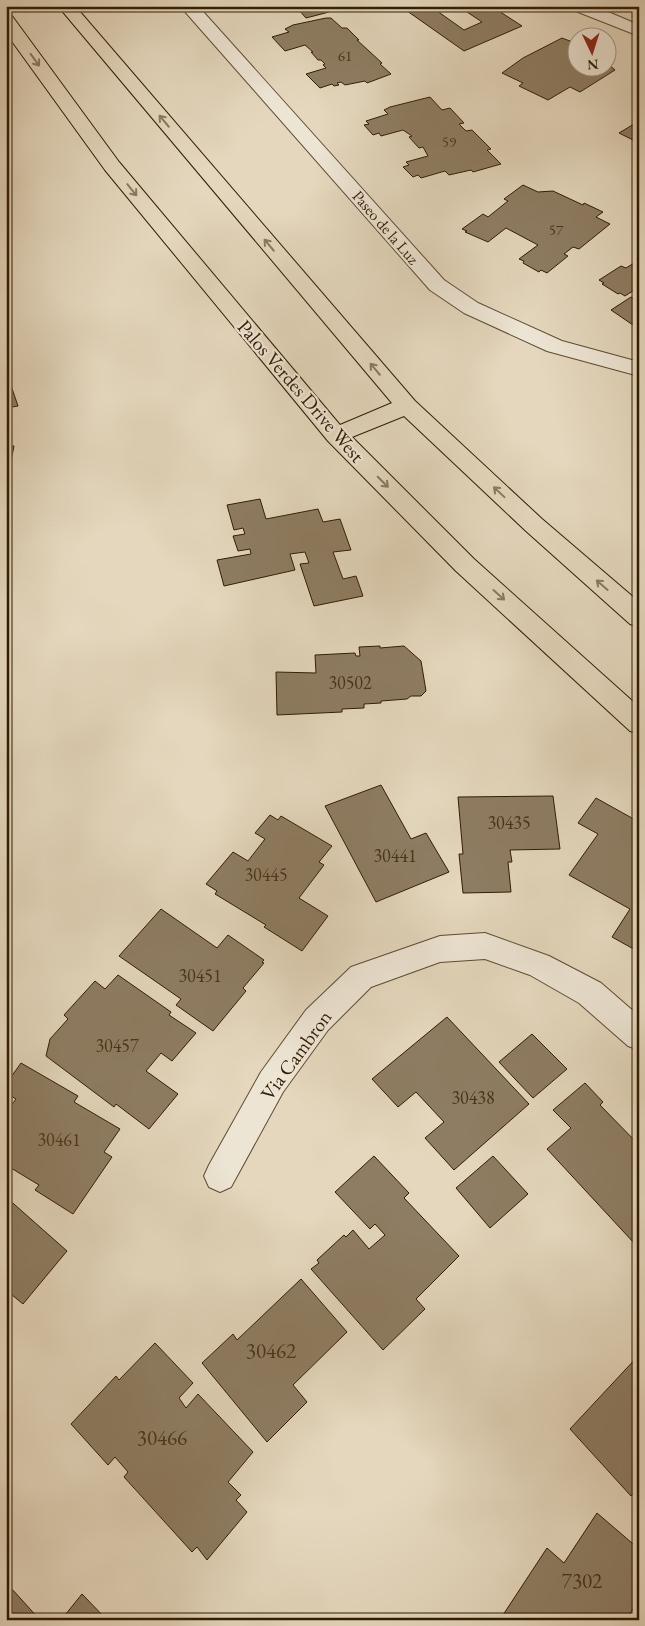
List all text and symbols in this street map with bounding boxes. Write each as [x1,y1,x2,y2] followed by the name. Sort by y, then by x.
[568,28,618,78] north arrow
[338,46,352,65] house number: 61
[30,53,40,67] one-way arrow
[586,56,599,74] text: N
[158,115,170,128] one-way arrow
[442,132,456,151] house number: 59
[126,184,137,197] one-way arrow
[348,186,424,269] street label: Paseo de la Luz
[549,220,564,239] house number: 57
[264,239,275,252] one-way arrow
[232,314,371,468] street label: Palos Verdes Drive West
[369,362,381,375] one-way arrow
[377,476,389,488] one-way arrow
[492,486,505,498] one-way arrow
[596,579,609,590] one-way arrow
[493,589,506,601] one-way arrow
[328,671,372,694] house number: 30502
[487,811,531,834] house number: 30435
[373,844,417,867] house number: 30441
[244,863,288,886] house number: 30445
[178,964,222,987] house number: 30451
[255,1004,338,1105] street label: Via Cambron
[95,1034,139,1057] house number: 30457
[451,1086,495,1109] house number: 30438
[37,1128,81,1151] house number: 30461
[246,1337,296,1364] house number: 30462
[137,1424,187,1451] house number: 30466
[562,1567,602,1594] house number: 7302

